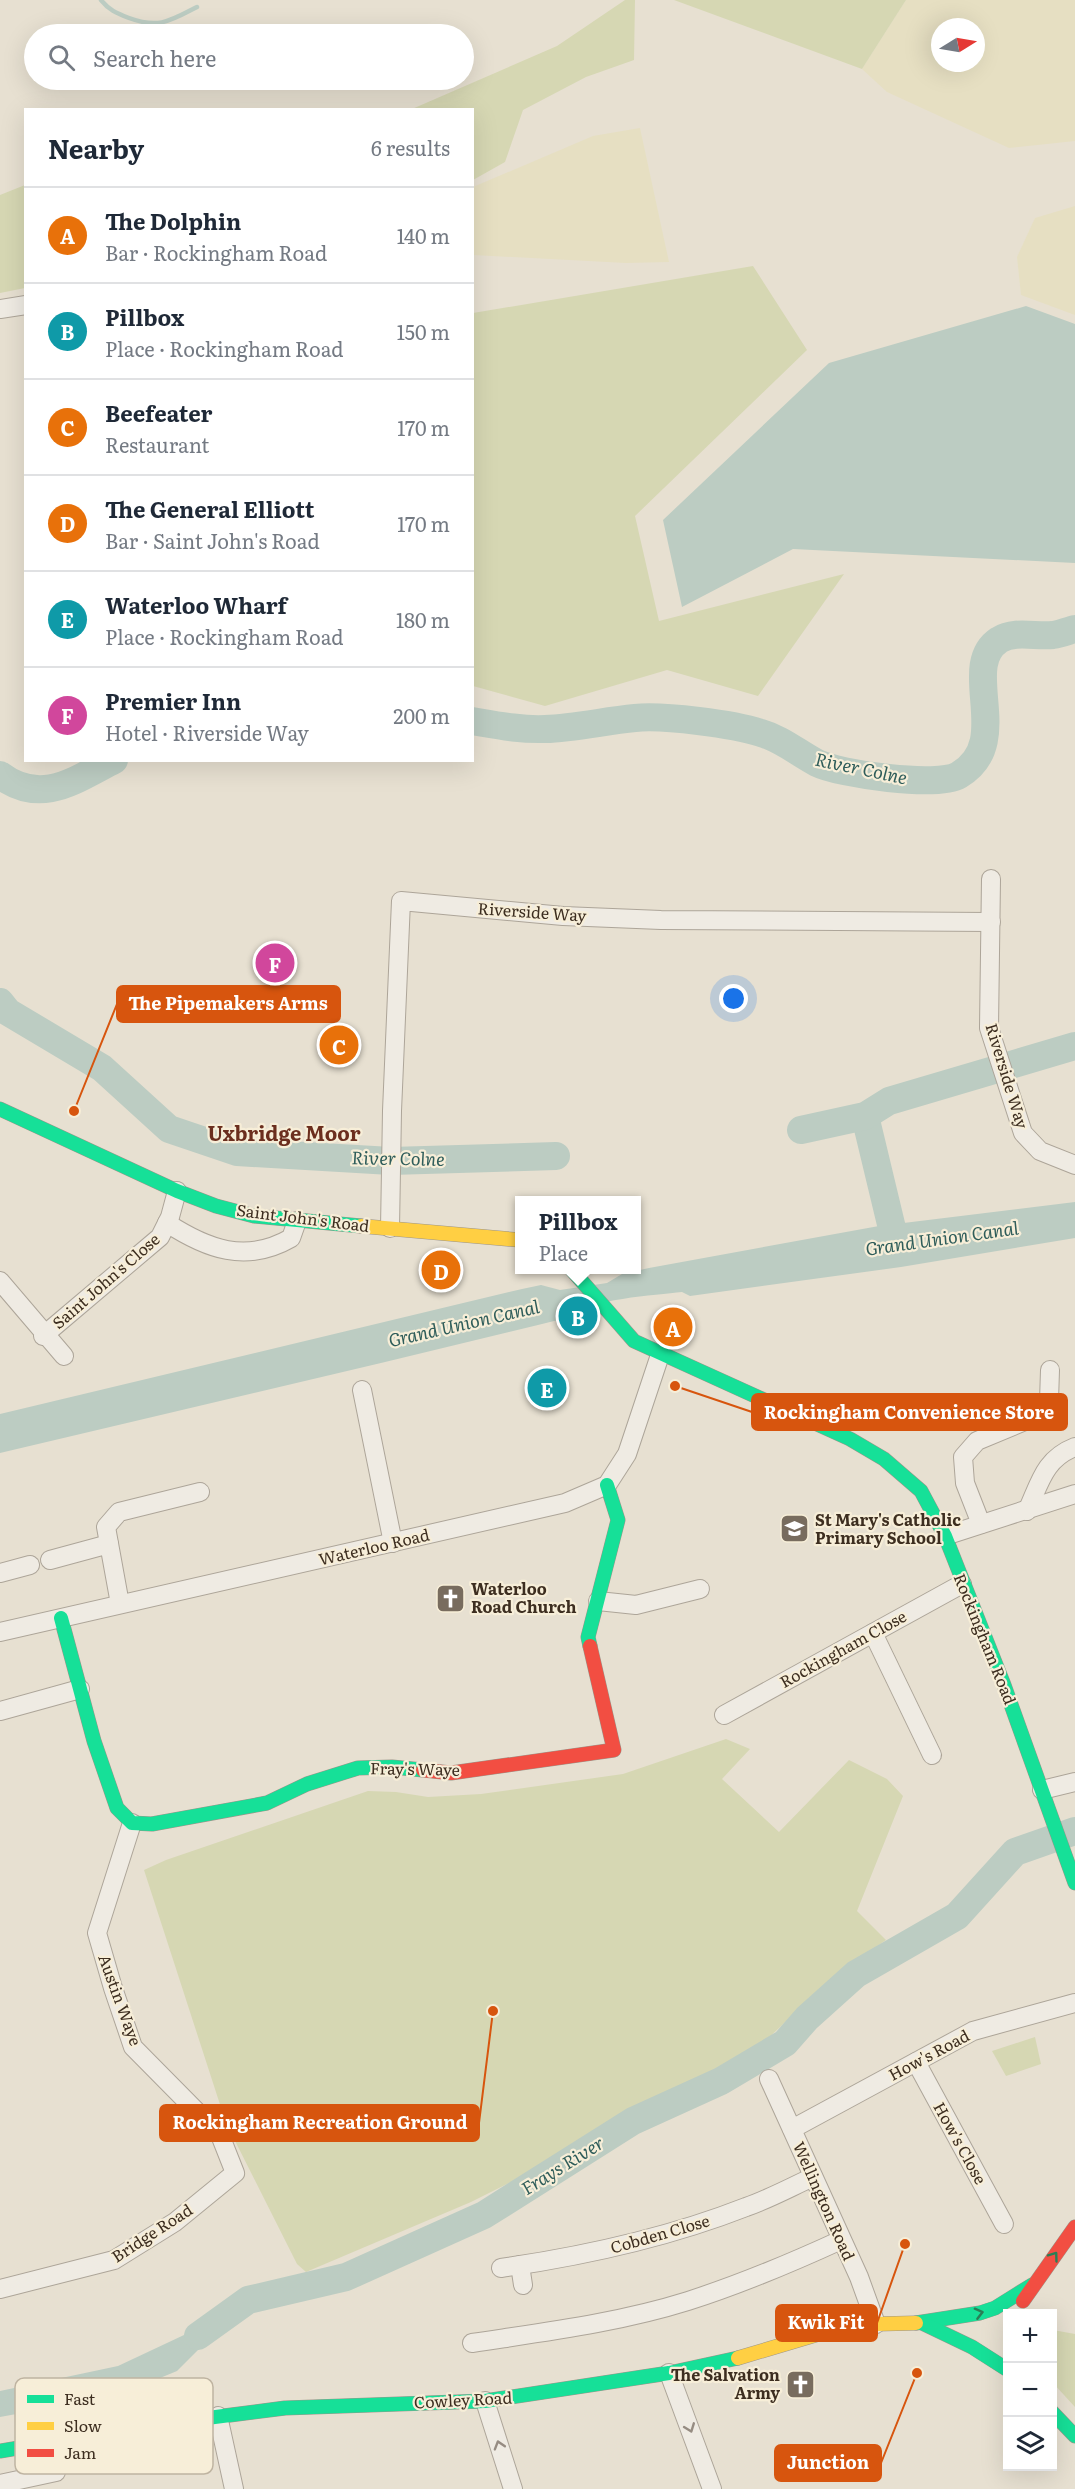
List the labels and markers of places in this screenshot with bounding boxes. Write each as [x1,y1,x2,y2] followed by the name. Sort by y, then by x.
[256,940,294,986] pin: F
[117,986,340,1022] callout: The Pipemakers Arms
[320,1022,358,1068] pin: C
[422,1248,460,1292] pin: D
[558,1294,598,1338] pin: B
[654,1304,692,1350] pin: A
[528,1366,566,1410] pin: E
[752,1394,1067,1430] callout: Rockingham Convenience Store
[815,1507,961,1549] place label: St Mary's Catholic Primary School
[778,1513,810,1545] school or university icon: St Mary's Catholic Primary School
[471,1576,576,1618] place label: Waterloo Road Church
[434,1582,466,1614] church icon: Waterloo Road Church
[160,2105,479,2141] callout: Rockingham Recreation Ground
[776,2305,877,2341] callout: Kwik Fit
[671,2362,780,2404] place label: The Salvation Army
[785,2368,817,2400] church icon: The Salvation Army
[775,2445,881,2481] callout: Junction

